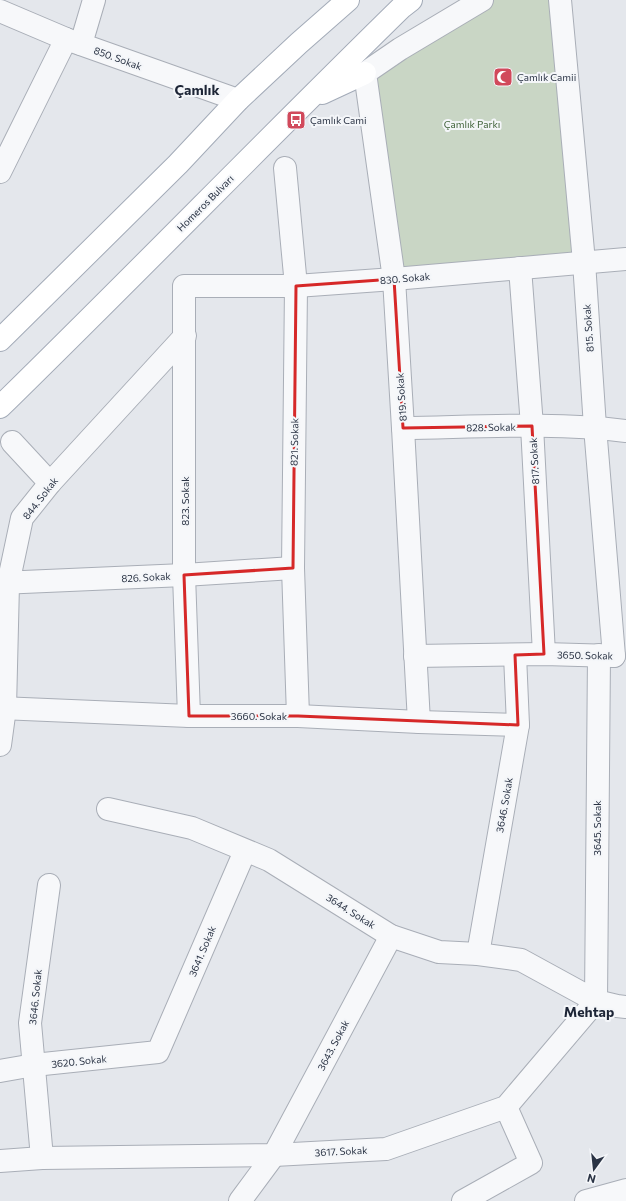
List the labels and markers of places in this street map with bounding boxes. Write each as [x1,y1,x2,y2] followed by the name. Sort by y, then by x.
[492,66,514,88] mosque icon: Çamlık Camii
[517,71,576,83] place label: Çamlık Camii
[285,109,307,131] bus stop icon: Çamlık Cami
[310,114,367,126] place label: Çamlık Cami

